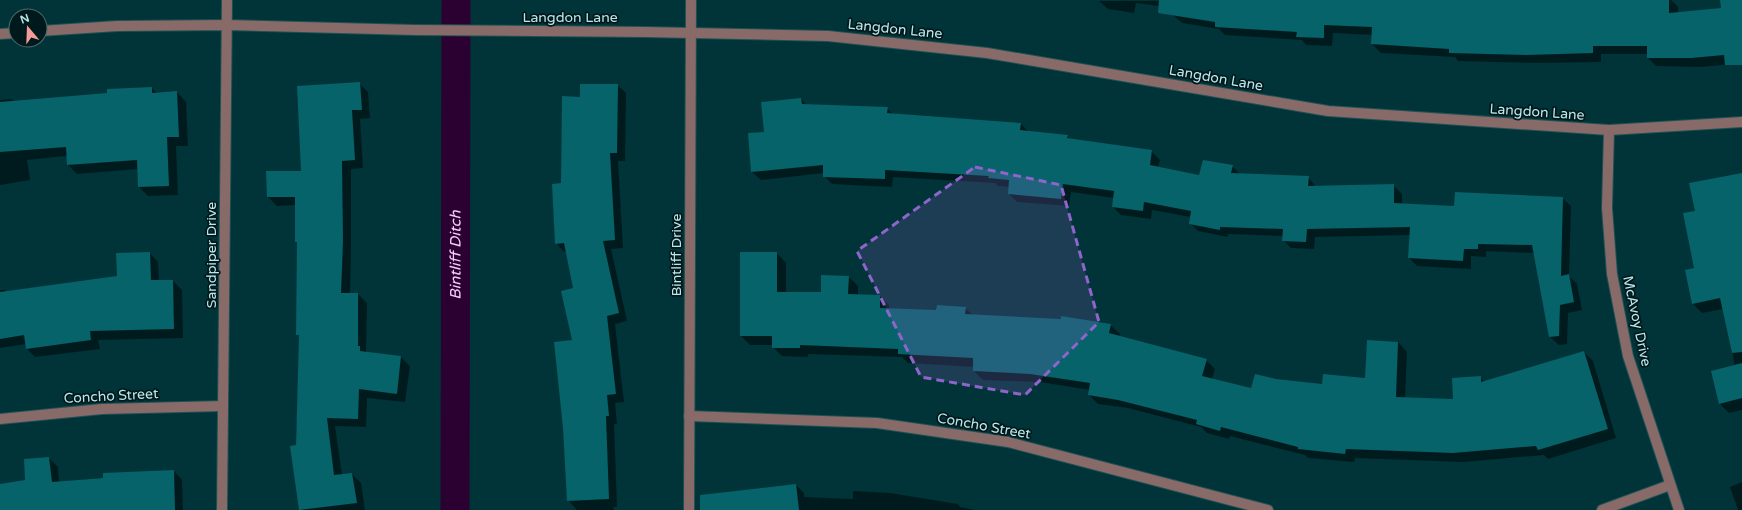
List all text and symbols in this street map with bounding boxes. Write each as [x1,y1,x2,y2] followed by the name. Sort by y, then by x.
[8,8,48,48] north arrow
[522,9,618,26] street label: Langdon Lane
[19,11,31,27] text: N
[847,16,943,42] street label: Langdon Lane
[1168,61,1264,95] street label: Langdon Lane
[1489,100,1585,124] street label: Langdon Lane
[203,202,220,308] street label: Sandpiper Drive
[446,209,465,300] water label: Bintliff Ditch
[668,214,685,296] street label: Bintliff Drive
[1619,274,1655,368] street label: McAvoy Drive
[63,385,159,407] street label: Concho Street
[936,409,1033,443] street label: Concho Street

